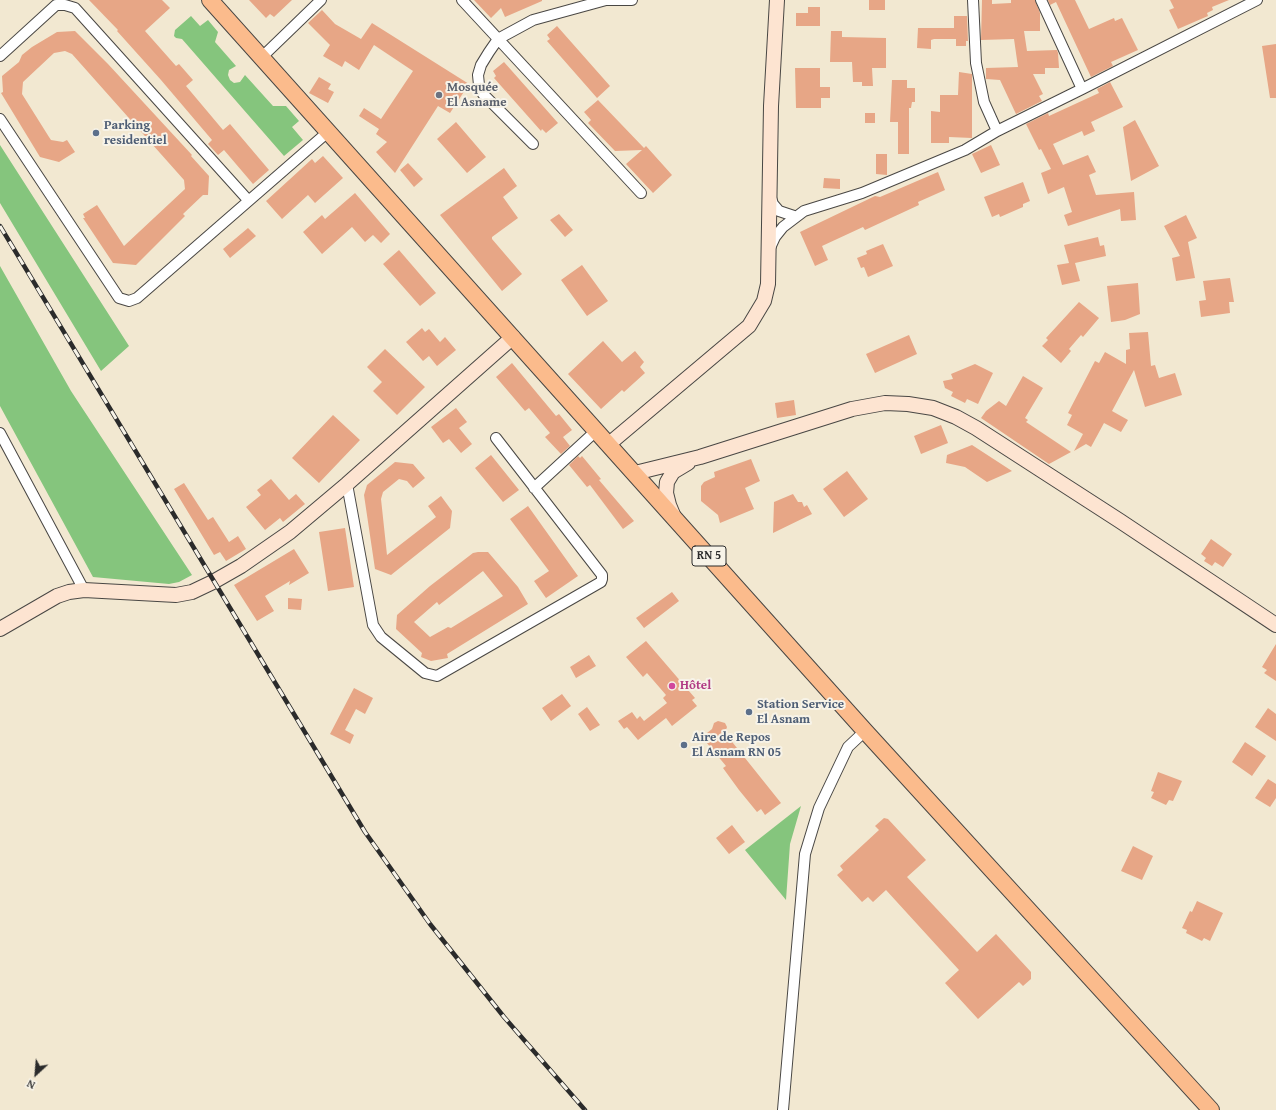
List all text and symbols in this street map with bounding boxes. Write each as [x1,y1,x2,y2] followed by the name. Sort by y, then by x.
[447,80,507,111] place label: Mosquée El Asname
[434,90,444,100] marker: Mosquée El Asname
[104,118,167,149] place label: Parking residentiel
[91,128,101,138] marker: Parking residentiel
[692,546,726,566] road number: RN 5
[680,678,711,694] place label: Hôtel
[667,681,677,691] marker: Hôtel
[757,697,844,728] place label: Station Service El Asnam
[744,707,754,717] marker: Station Service El Asnam
[692,730,781,761] place label: Aire de Repos El Asnam RN 05
[679,740,689,750] marker: Aire de Repos El Asnam RN 05
[16,1054,56,1094] north arrow
[24,1076,38,1094] text: N

